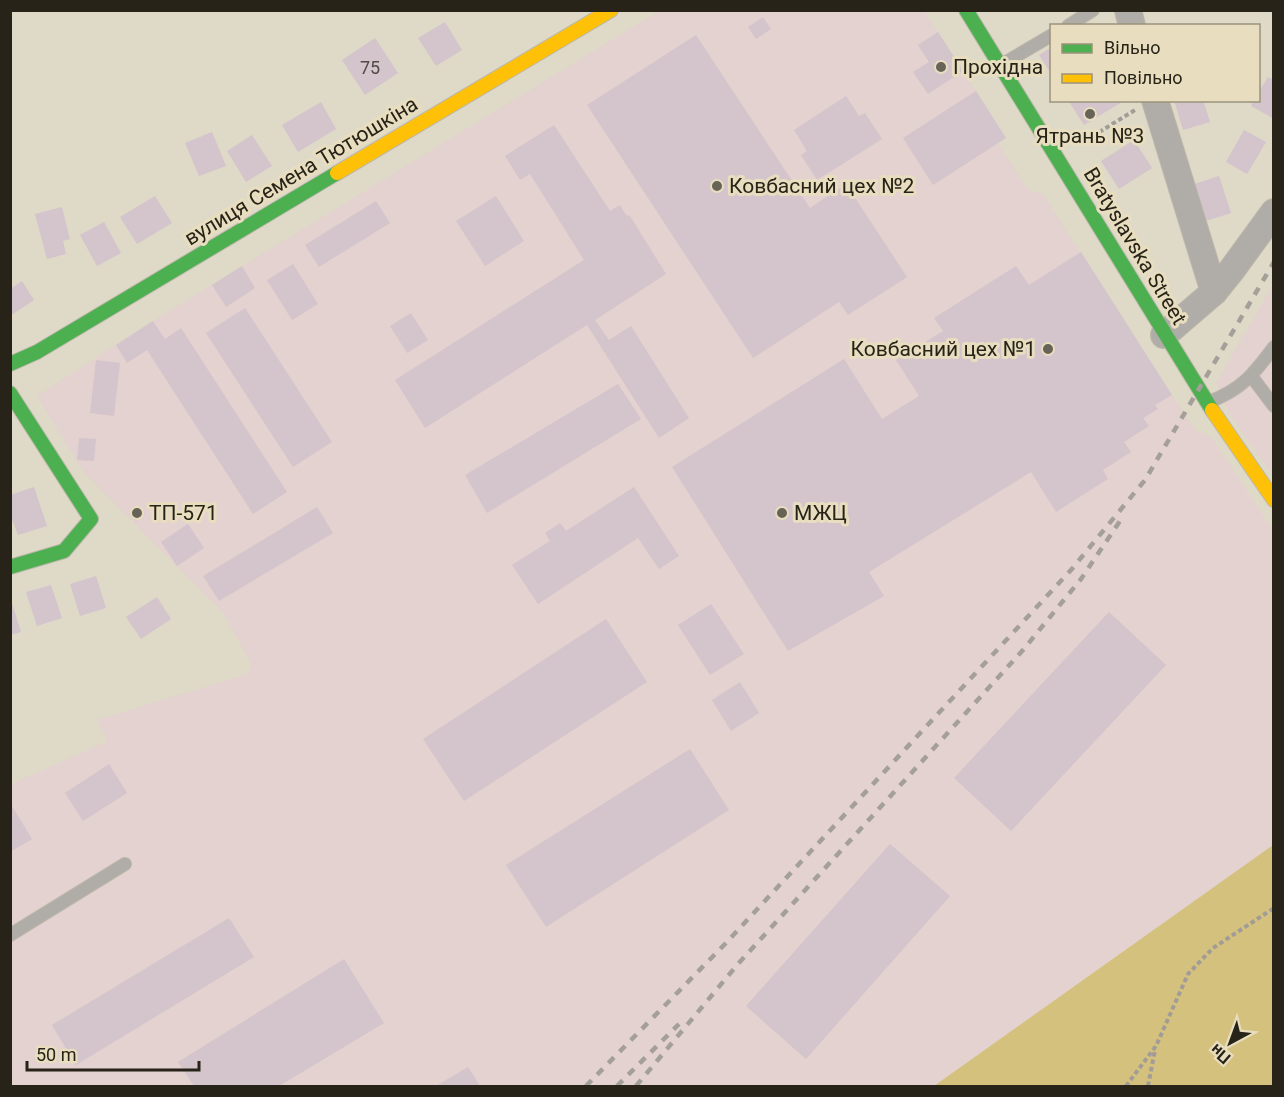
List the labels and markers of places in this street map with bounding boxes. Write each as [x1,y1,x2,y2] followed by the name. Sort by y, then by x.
[953,55,1043,79] place label: Прохідна
[934,60,948,74] marker: Прохідна
[1083,107,1097,121] marker: Ятрань №3
[1036,124,1144,148] place label: Ятрань №3
[729,174,915,198] place label: Ковбасний цех №2
[710,179,724,193] marker: Ковбасний цех №2
[851,337,1036,361] place label: Ковбасний цех №1
[1041,342,1055,356] marker: Ковбасний цех №1
[149,501,218,525] place label: ТП-571
[794,501,847,525] place label: МЖЦ
[130,506,144,520] marker: ТП-571
[775,506,789,520] marker: МЖЦ

